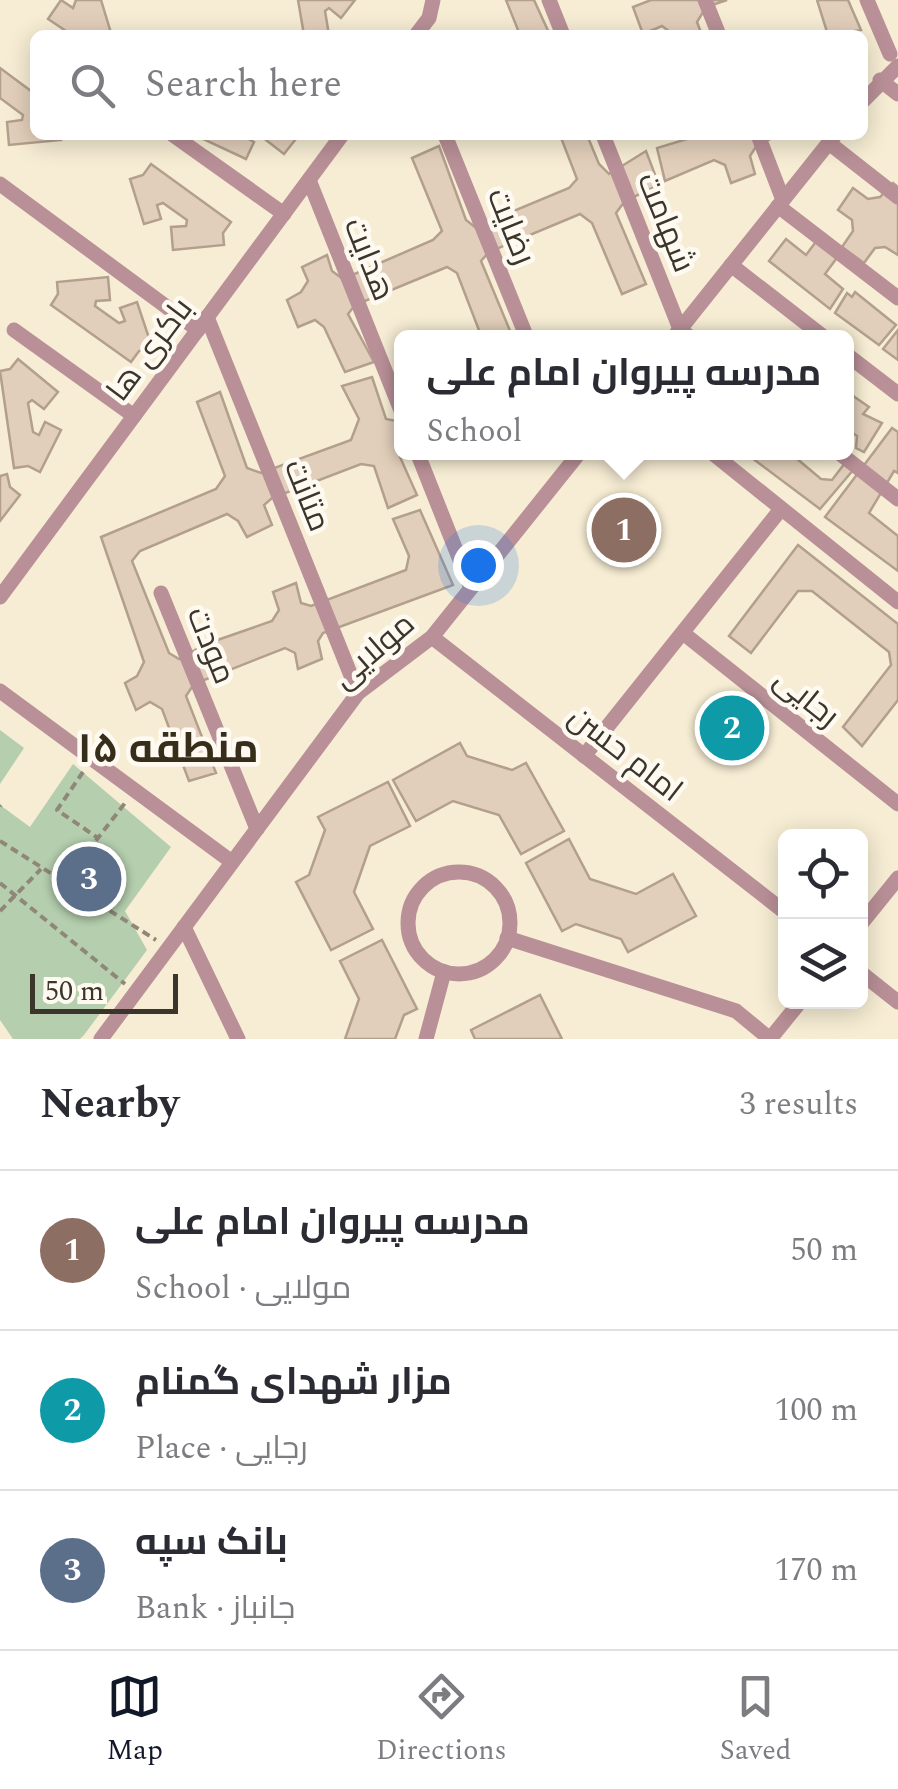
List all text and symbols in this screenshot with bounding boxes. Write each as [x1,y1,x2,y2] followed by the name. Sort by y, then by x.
[30,30,868,140] search box
[145,56,342,114] text: Search here
[65,58,120,113] icon: search
[623,165,708,280] street label: شهامت
[473,181,548,272] street label: رضایت
[330,211,407,309] street label: هدایت
[95,288,206,412] street label: باکری ها
[394,330,854,460] popup
[427,345,821,403] text: مدرسه پیروان امام علی
[427,407,522,456] text: School
[270,452,343,539] street label: متانت
[592,492,656,568] pin: 1
[453,540,504,591] your location
[173,599,248,692] street label: مودت
[322,601,426,701] street label: مولايی
[762,656,850,740] street label: رجایی
[700,690,764,766] pin: 2
[557,694,693,815] street label: امام حسن
[77,718,259,781] district label: منطقه ۱۵
[778,829,868,1009] map controls
[778,829,868,919] button: locate
[56,842,122,916] pin: 3
[778,919,868,1009] button: layers
[30,969,178,1014] scale bar
[45,970,104,1013] text: 50 m
[40,1073,179,1136] text: Nearby
[739,1080,858,1129] text: 3 results
[135,1194,530,1252] text: مدرسه پیروان امام علی
[64,1226,81,1275] text: 1
[790,1226,858,1275] text: 50 m
[135,1264,351,1313] text: School · مولايی
[135,1354,452,1412] text: مزار شهدای گمنام
[64,1386,81,1435] text: 2
[774,1386,858,1435] text: 100 m
[135,1424,308,1473] text: Place · رجایی
[135,1514,288,1572] text: بانک سپه
[64,1546,81,1595] text: 3
[774,1546,858,1595] text: 170 m
[135,1584,295,1633] text: Bank · جانباز
[107,1669,163,1772] tab: Map
[376,1669,507,1772] tab: Directions
[720,1669,791,1772] tab: Saved

